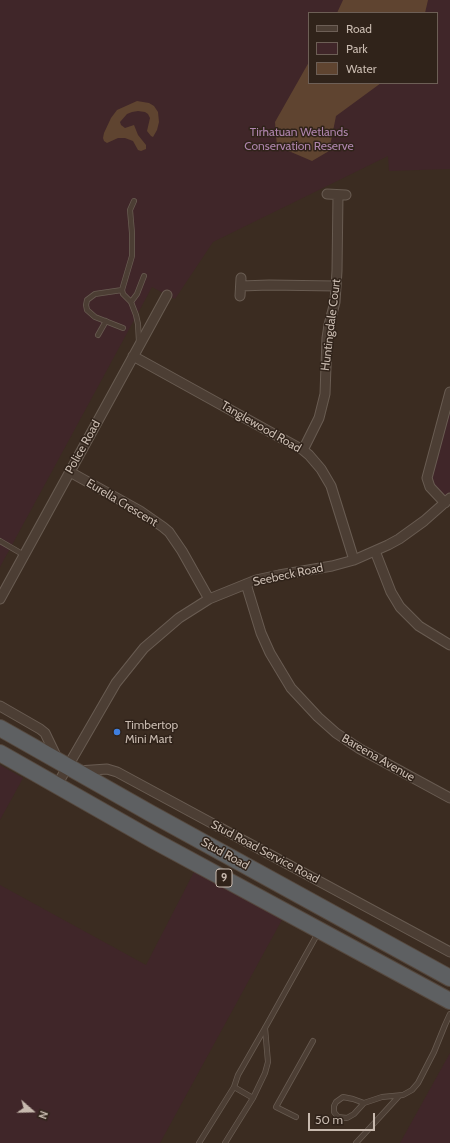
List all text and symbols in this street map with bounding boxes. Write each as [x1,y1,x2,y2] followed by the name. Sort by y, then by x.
[308,12,438,84] legend
[346,21,372,36] text: Road
[346,41,368,56] text: Park
[346,61,376,76] text: Water
[244,125,354,153] park label: Tirhatuan Wetlands Conservation Reserve
[318,278,344,372] street label: Huntingdale Court
[218,398,304,456] street label: Tanglewood Road
[62,418,104,476] street label: Police Road
[84,476,160,530] street label: Eurella Crescent
[251,561,325,589] street label: Seebeck Road
[125,718,178,746] place label: Timbertop Mini Mart
[112,727,122,737] marker: Timbertop Mini Mart
[339,731,417,785] street label: Bareena Avenue
[208,817,322,887] street label: Stud Road Service Road
[199,835,251,873] street label: Stud Road
[216,869,232,887] road number: 9
[12,1091,52,1131] north arrow
[310,1105,377,1131] scale bar
[35,1109,51,1121] text: N
[315,1112,343,1127] text: 50 m

